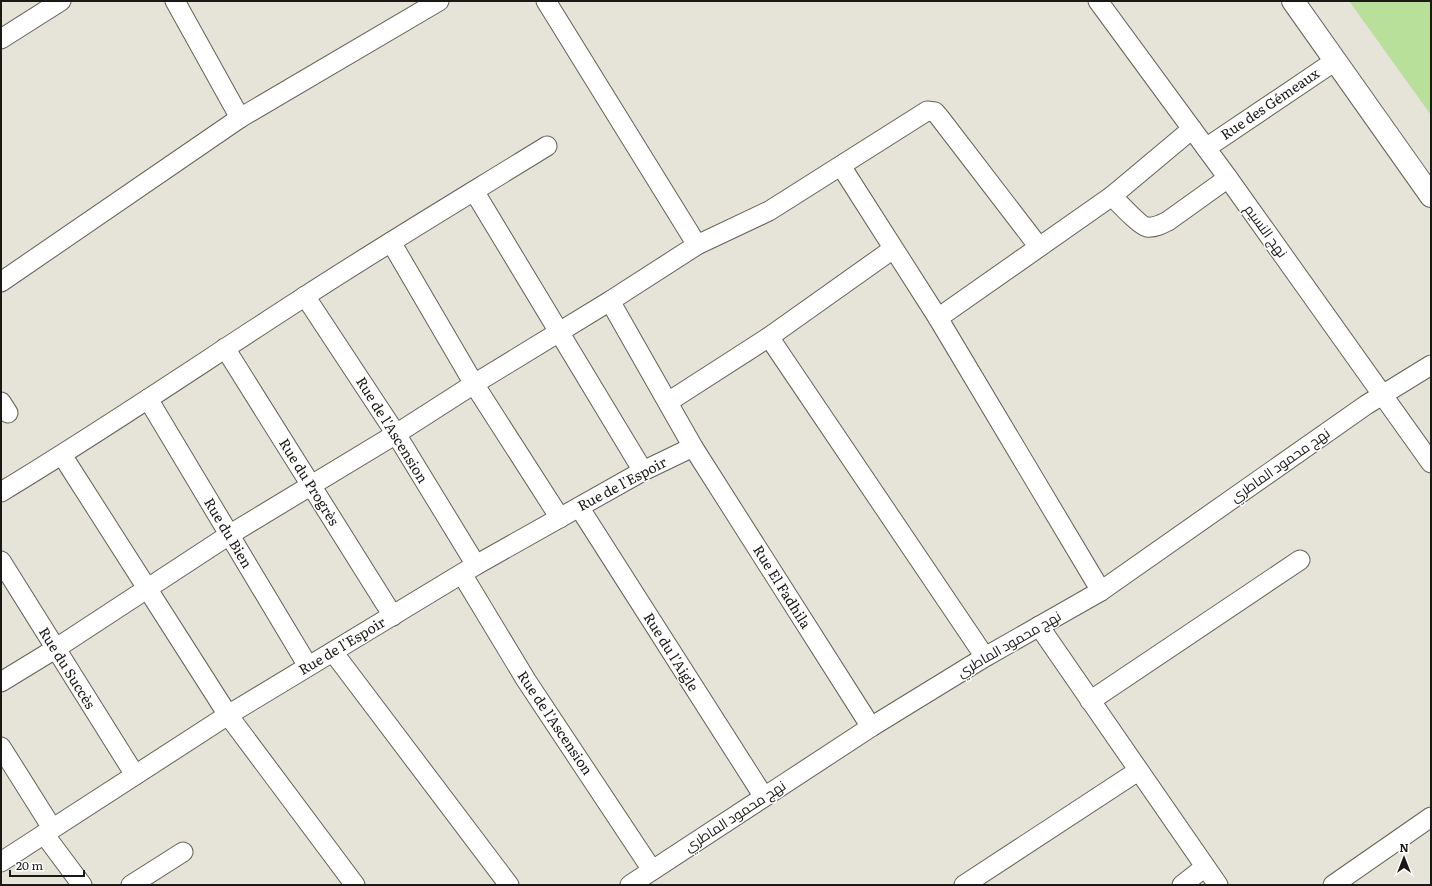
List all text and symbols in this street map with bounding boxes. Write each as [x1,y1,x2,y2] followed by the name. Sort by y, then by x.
[1216,63,1323,144] street label: Rue des Gémeaux
[1240,200,1293,262] street label: نهج النسيم
[352,373,434,486] street label: Rue de l'Ascension
[1226,422,1335,509] street label: نهج محمود الماطري
[275,434,345,529] street label: Rue du Progrès
[573,451,670,515] street label: Rue de l'Espoir
[200,494,258,571] street label: Rue du Bien
[749,541,817,632] street label: Rue El Fadhila
[953,605,1066,684] street label: نهج محمود الماطري
[640,608,704,695] street label: Rue du l'Aigle
[294,611,389,679] street label: Rue de l'Espoir
[35,623,101,712] street label: Rue du Succès
[513,666,598,779] street label: Rue de l'Ascension
[680,775,791,858] street label: نهج محمود الماطري
[1384,838,1424,878] north arrow
[1399,839,1409,855] text: N
[10,852,84,878] scale bar
[16,856,43,874] text: 20 m

